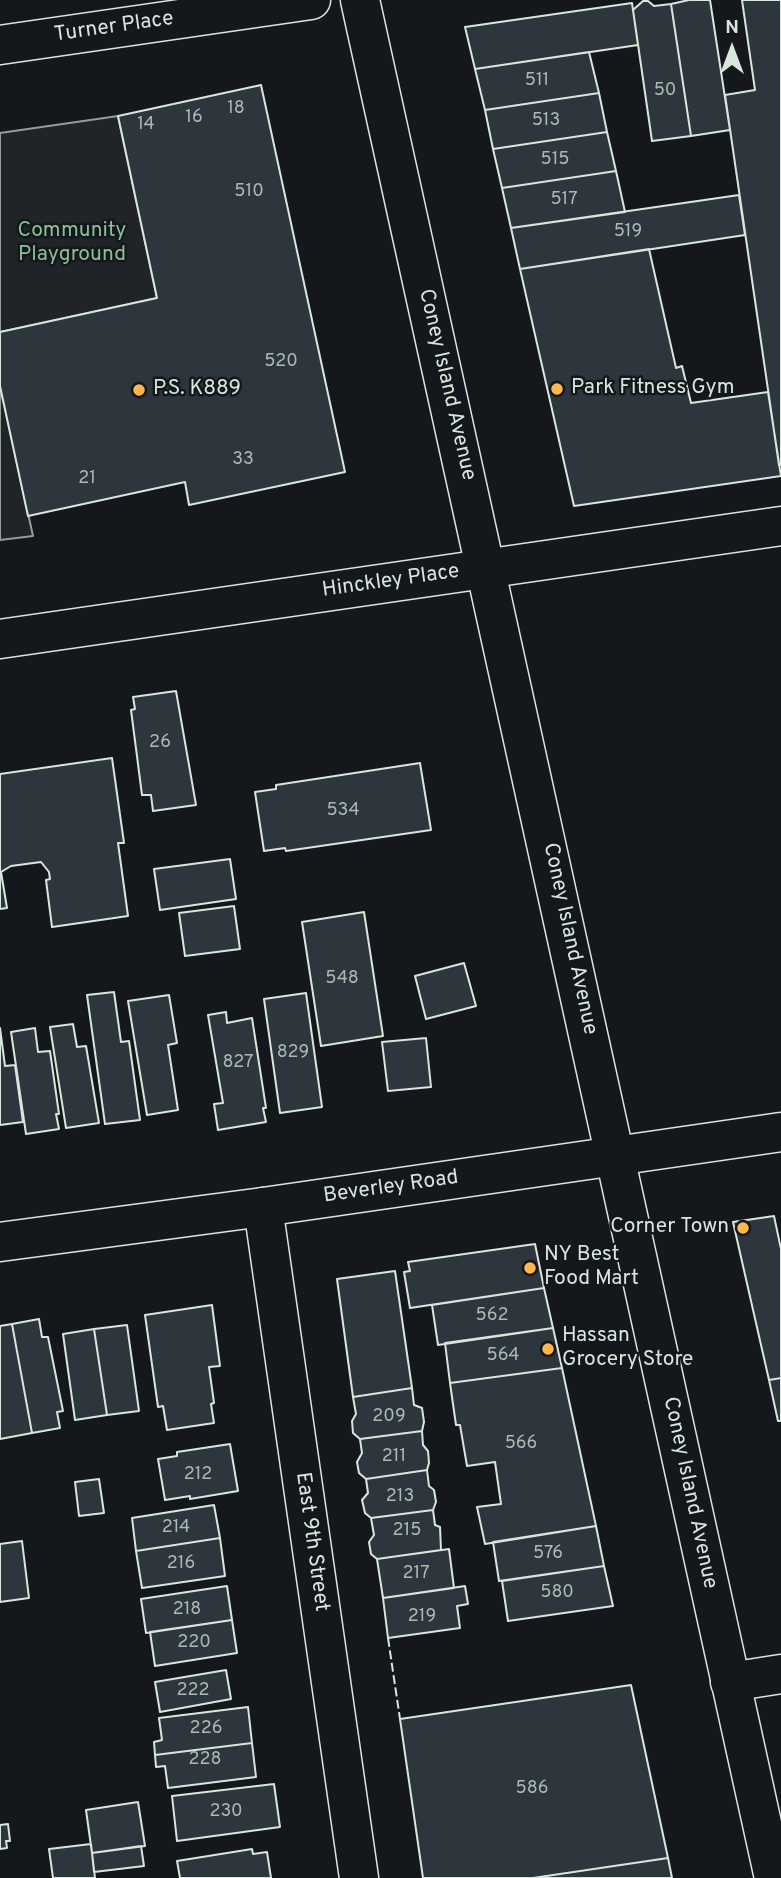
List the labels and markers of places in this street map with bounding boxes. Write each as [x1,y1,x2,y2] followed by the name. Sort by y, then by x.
[571,376,735,402] place label: Park Fitness Gym
[153,377,241,403] place label: P.S. K889
[549,381,565,397] marker: Park Fitness Gym
[131,382,147,398] marker: P.S. K889
[610,1215,729,1241] place label: Corner Town
[735,1220,751,1236] marker: Corner Town
[544,1243,639,1293] place label: NY Best Food Mart
[522,1260,538,1276] marker: NY Best Food Mart
[562,1324,693,1374] place label: Hassan Grocery Store
[540,1341,556,1357] marker: Hassan Grocery Store

